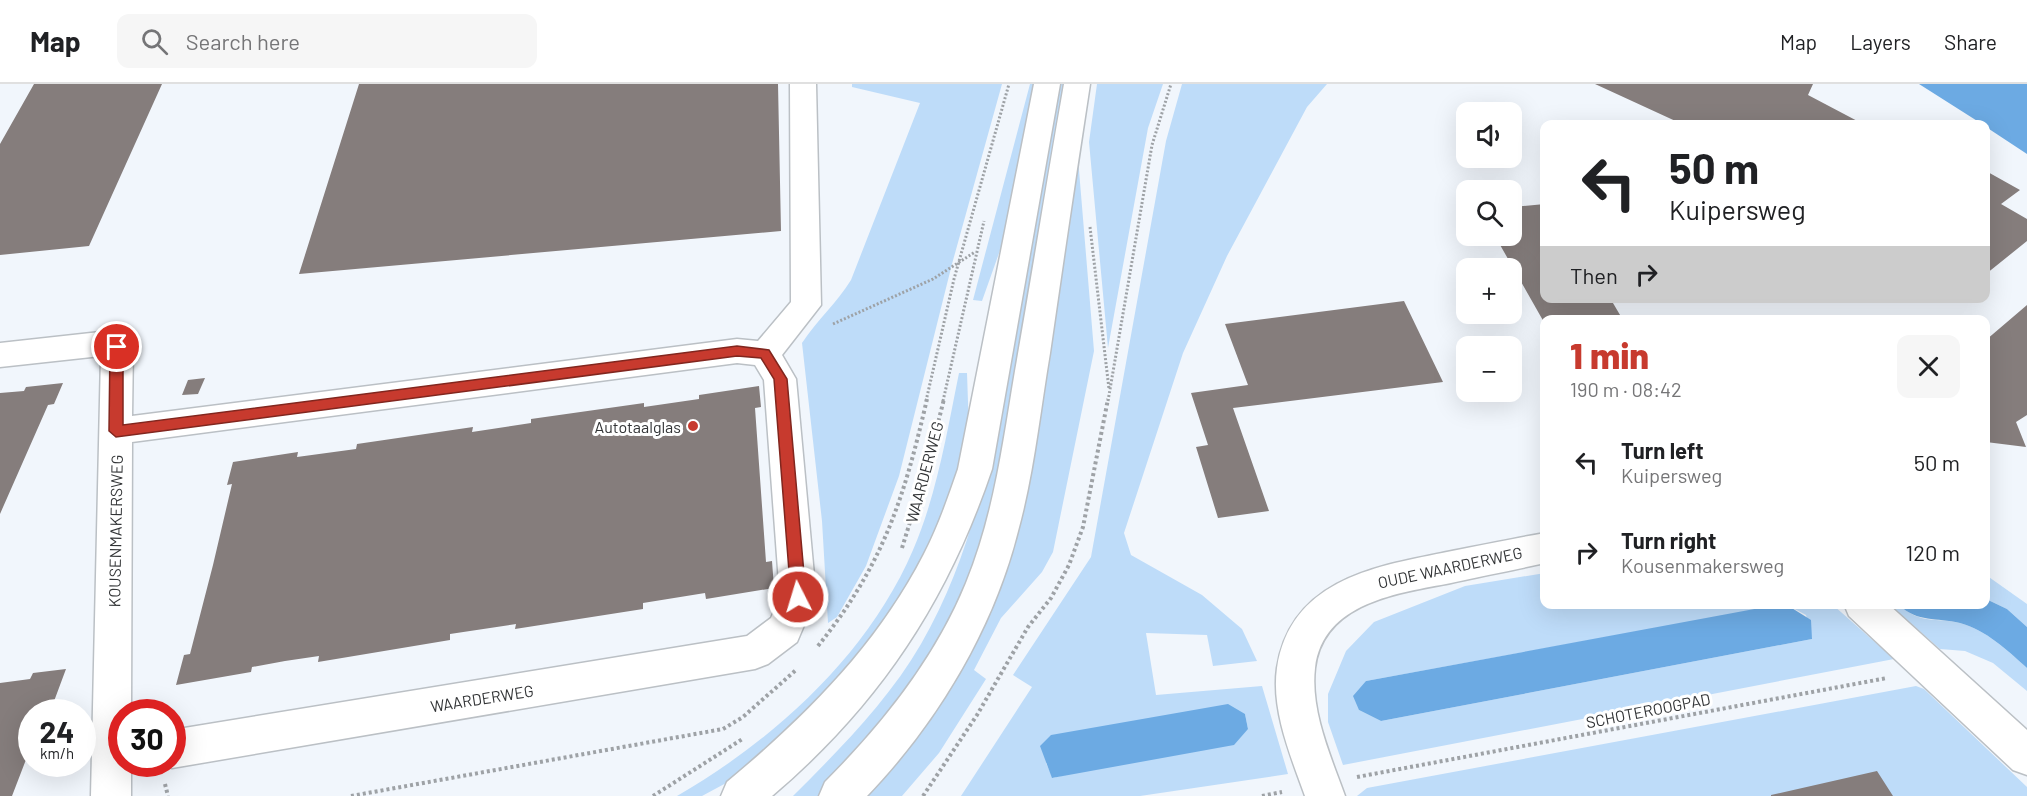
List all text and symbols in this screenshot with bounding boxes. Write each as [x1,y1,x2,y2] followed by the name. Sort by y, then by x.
[117,14,537,68] search box
[30,24,81,58] text: Map
[138,25,171,58] icon: search
[186,28,300,54] text: Search here
[1780,29,1817,54] text: Map
[1850,29,1911,54] text: Layers
[1944,29,1997,54] text: Share
[1456,102,1522,402] map controls
[1456,102,1522,168] button: sound
[1669,142,1759,192] text: 50 m
[1570,144,1648,222] icon: left
[1456,180,1522,246] button: search
[1669,193,1806,225] text: Kuipersweg
[1456,258,1522,324] button: +
[1630,258,1663,291] icon: right
[1570,262,1618,288] text: Then
[91,321,142,372] pin
[100,330,133,363] icon: arrive
[1570,333,1649,376] text: 1 min
[1897,335,1960,398] button: close
[1456,336,1522,402] button: −
[1570,377,1682,401] text: 190 m · 08:42
[595,417,681,436] place label: Autotaalglas
[686,419,700,433] marker: Autotaalglas
[901,419,947,525] street label: WAARDERWEG
[1621,437,1704,463] text: Turn left
[1570,446,1603,479] icon: left
[1914,449,1960,475] text: 50 m
[104,455,126,607] street label: KOUSENMAKERSWEG
[1621,463,1722,487] text: Kuipersweg
[1621,527,1716,553] text: Turn right
[1570,536,1603,569] icon: right
[1905,539,1960,565] text: 120 m
[1376,542,1524,592] street label: OUDE WAARDERWEG
[1621,553,1784,577] text: Kousenmakersweg
[766,565,830,629] position arrow
[429,680,535,716] street label: WAARDERWEG
[1584,689,1712,731] street label: SCHOTEROOGPAD
[108,699,186,777] speed limit sign: 30
[40,713,74,749] text: 24
[40,744,74,762] text: km/h

